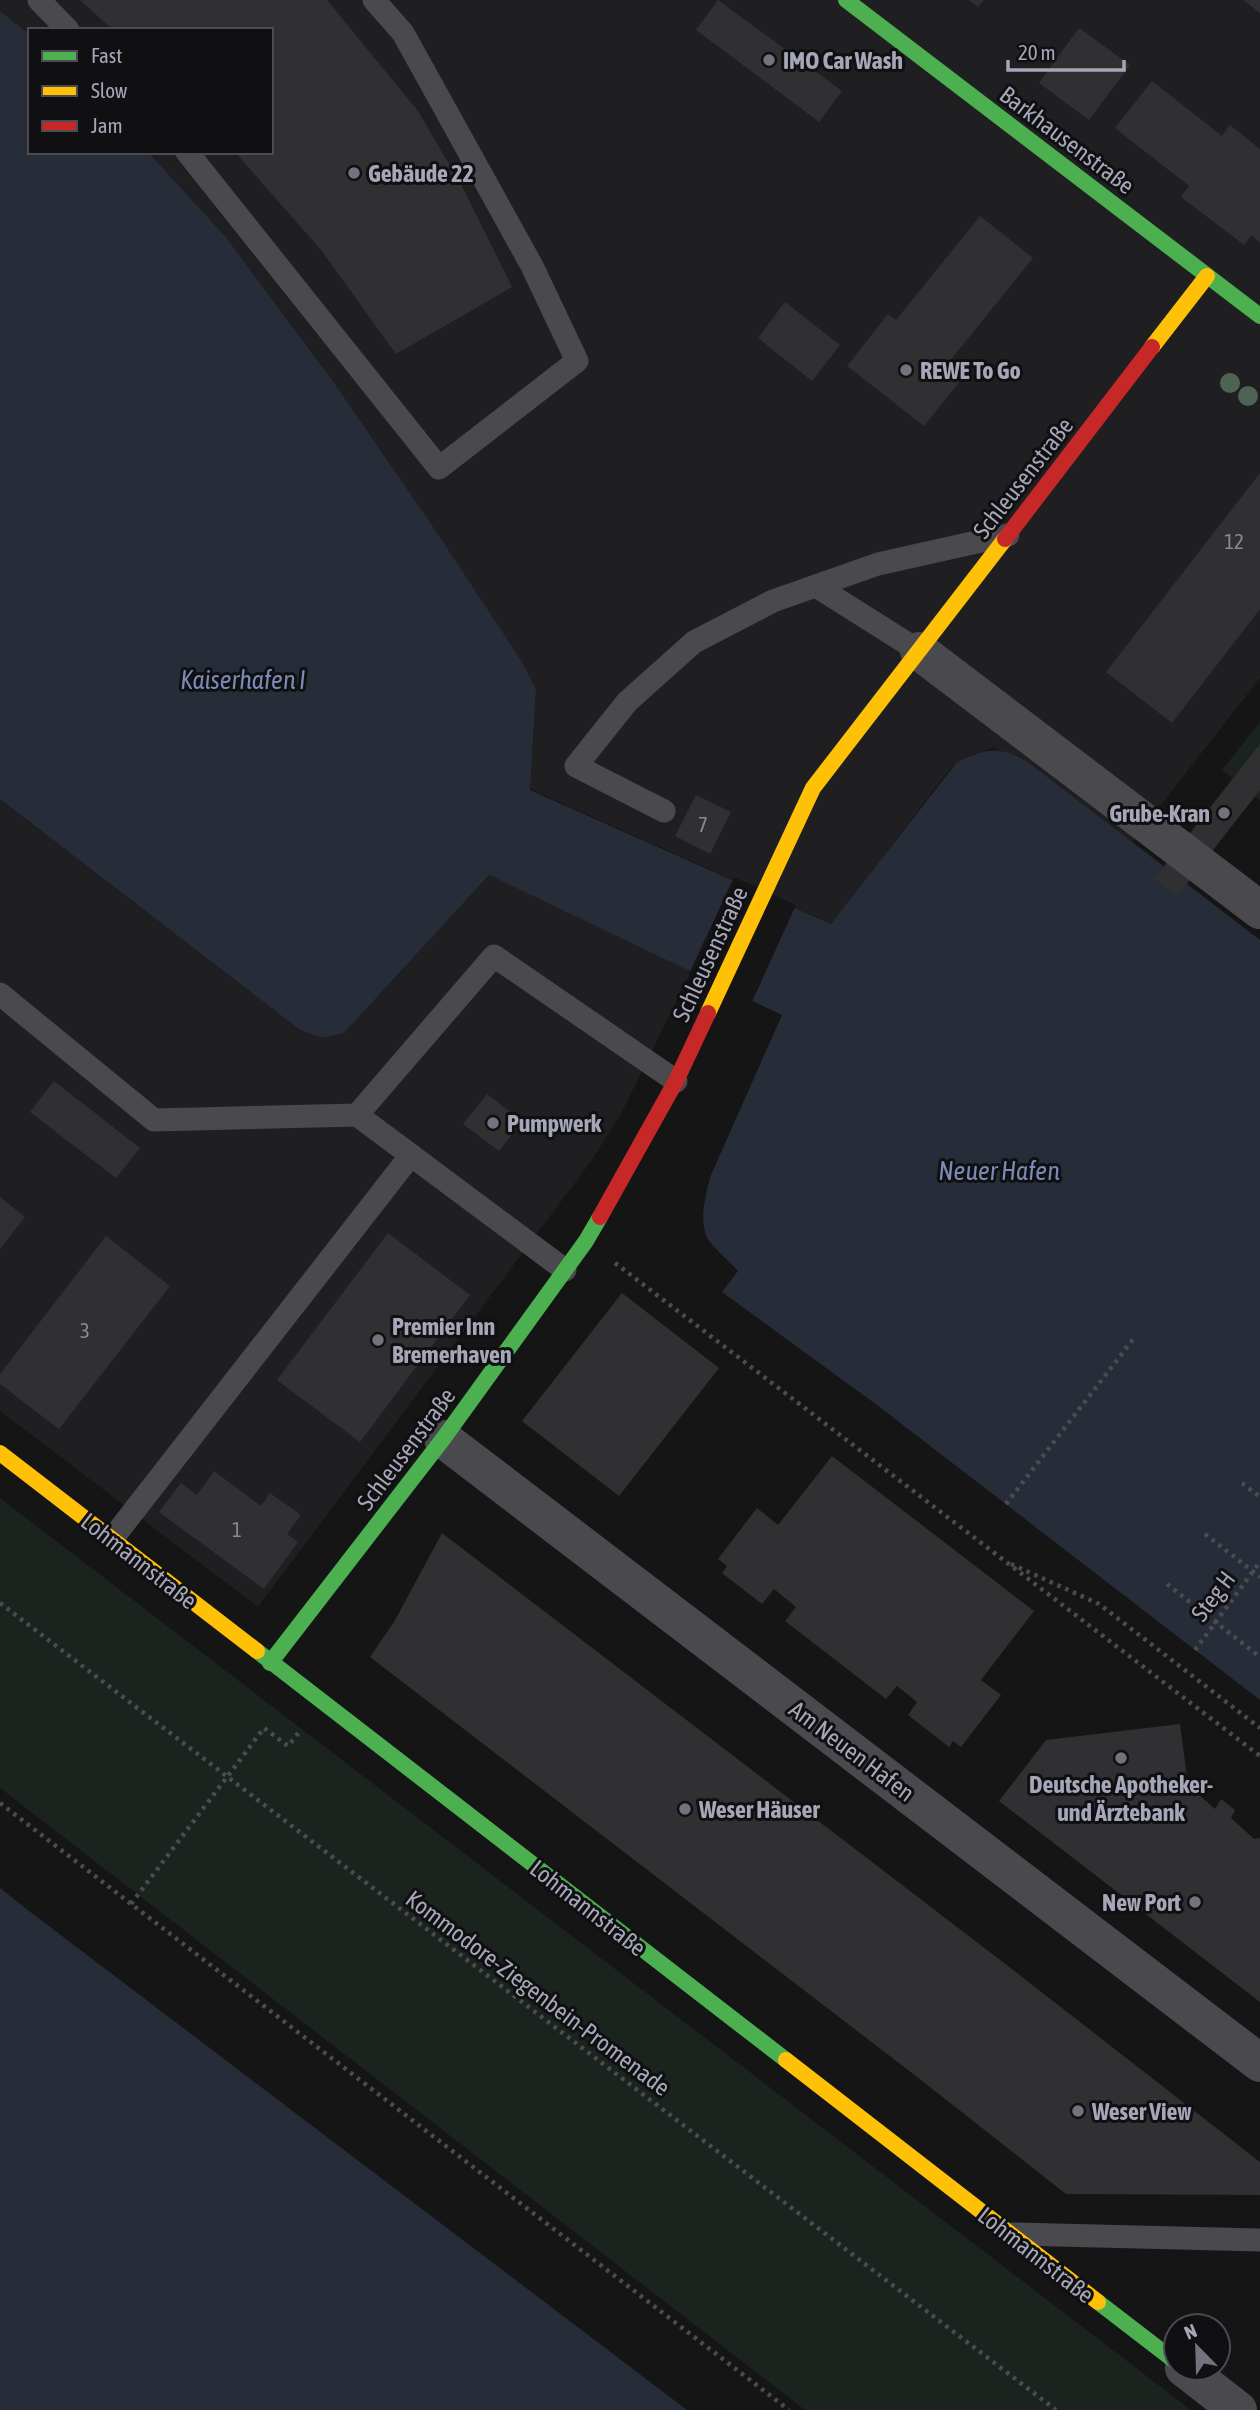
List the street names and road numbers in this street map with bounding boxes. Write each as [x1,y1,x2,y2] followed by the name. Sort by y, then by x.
[995,81,1139,199] street label: Barkhausenstraße
[968,412,1078,544] street label: Schleusenstraße
[667,882,753,1026] street label: Schleusenstraße
[351,1383,461,1515] street label: Schleusenstraße
[76,1507,202,1615] street label: Lohmannstraße
[1186,1566,1240,1626] street label: Steg H
[784,1695,920,1807] street label: Am Neuen Hafen
[525,1854,651,1962] street label: Lohmannstraße
[401,1885,675,2101] street label: Kommodore-Ziegenbein-Promenade
[973,2201,1099,2309] street label: Lohmannstraße

